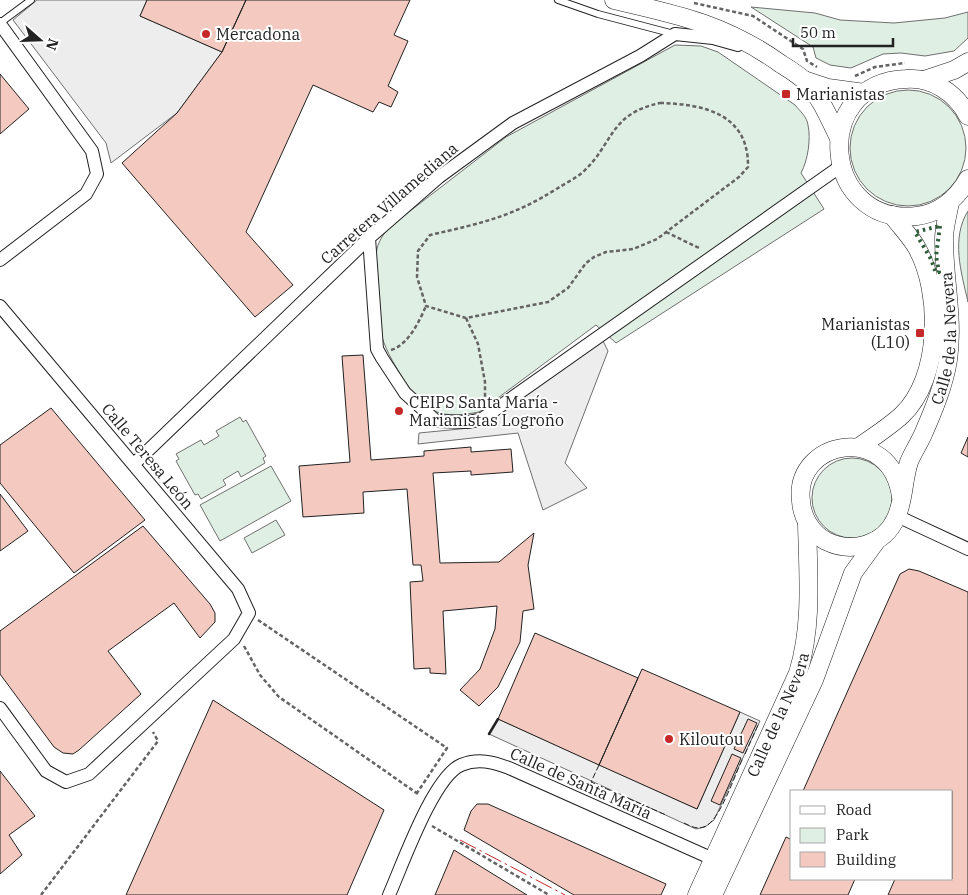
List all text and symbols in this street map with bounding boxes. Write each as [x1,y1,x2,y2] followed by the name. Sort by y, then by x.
[15,15,65,65] north arrow
[793,15,893,47] scale bar
[800,23,836,42] text: 50 m
[216,24,301,44] place label: Mercadona
[200,28,212,40] marker: Mercadona
[42,36,63,53] text: N
[796,84,885,104] place label: Marianistas
[780,88,792,100] marker: Marianistas
[316,138,462,268] street label: Carretera Villamediana
[926,271,960,407] street label: Calle de la Nevera
[821,314,910,352] place label: Marianistas (L10)
[914,327,926,339] marker: Marianistas (L10)
[409,392,564,430] place label: CEIPS Santa María - Marianistas Logroño
[98,399,198,513] street label: Calle Teresa León
[393,405,405,417] marker: CEIPS Santa María - Marianistas Logroño
[742,650,813,780] street label: Calle de la Nevera
[679,729,744,749] place label: Kiloutou
[663,733,675,745] marker: Kiloutou
[507,743,655,823] street label: Calle de Santa María
[790,790,953,880] legend
[836,800,872,819] text: Road
[836,825,869,844] text: Park
[836,850,896,869] text: Building

